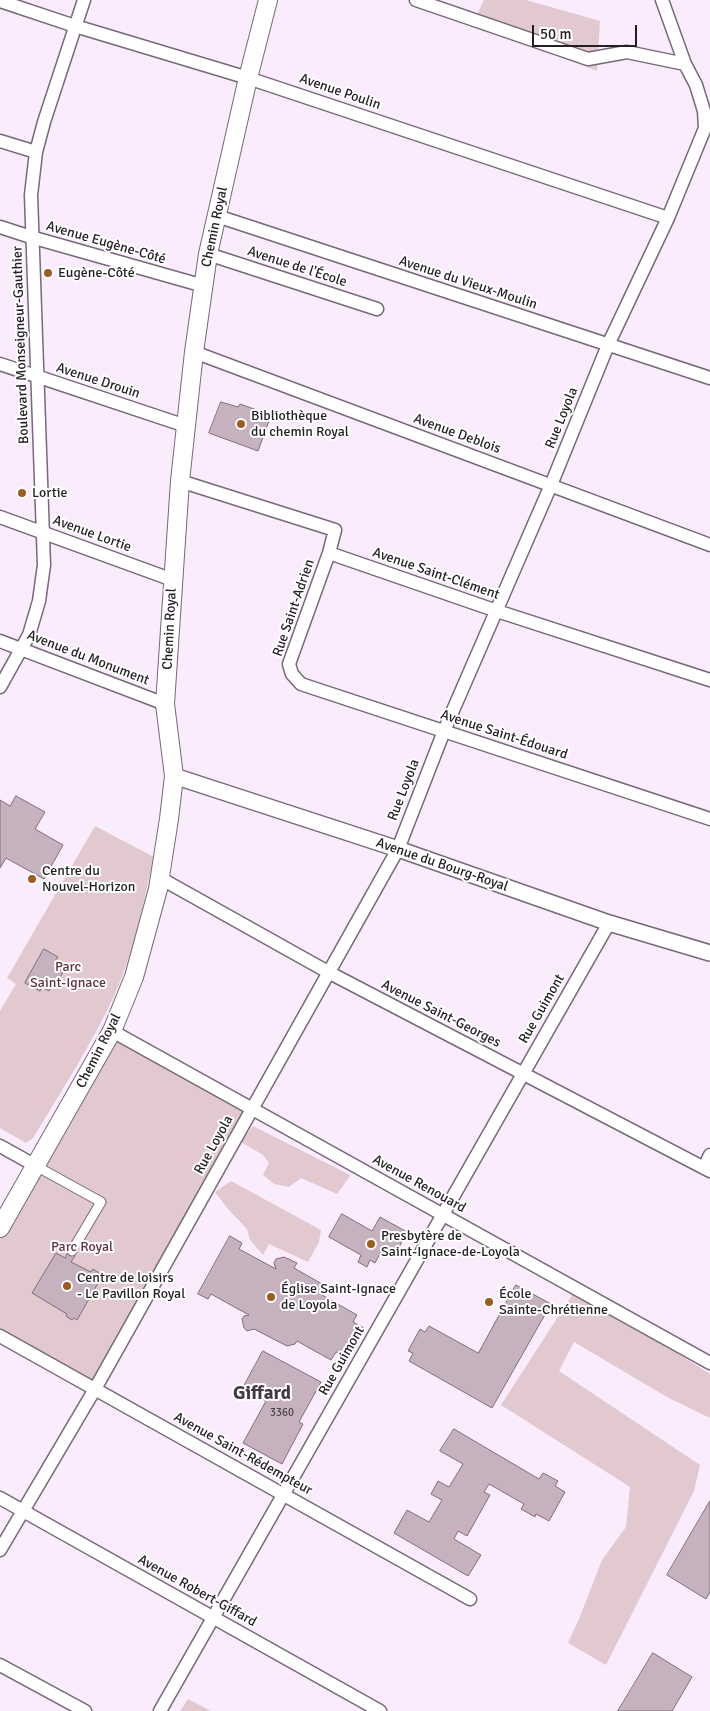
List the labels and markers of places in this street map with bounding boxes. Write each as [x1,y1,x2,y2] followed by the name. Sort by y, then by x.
[58,265,135,281] place label: Eugène-Côté
[42,267,54,279] marker: Eugène-Côté
[251,408,349,441] place label: Bibliothèque du chemin Royal
[235,418,247,430] marker: Bibliothèque du chemin Royal
[32,485,67,501] place label: Lortie
[16,487,28,499] marker: Lortie
[42,863,135,896] place label: Centre du Nouvel-Horizon
[26,873,38,885] marker: Centre du Nouvel-Horizon
[381,1228,520,1260] place label: Presbytère de Saint-Ignace-de-Loyola
[365,1238,377,1250] marker: Presbytère de Saint-Ignace-de-Loyola
[77,1270,185,1302] place label: Centre de loisirs - Le Pavillon Royal
[61,1280,73,1292] marker: Centre de loisirs - Le Pavillon Royal
[281,1281,396,1314] place label: Église Saint-Ignace de Loyola
[499,1286,608,1318] place label: École Sainte-Chrétienne
[265,1291,277,1303] marker: Église Saint-Ignace de Loyola
[483,1296,495,1308] marker: École Sainte-Chrétienne

